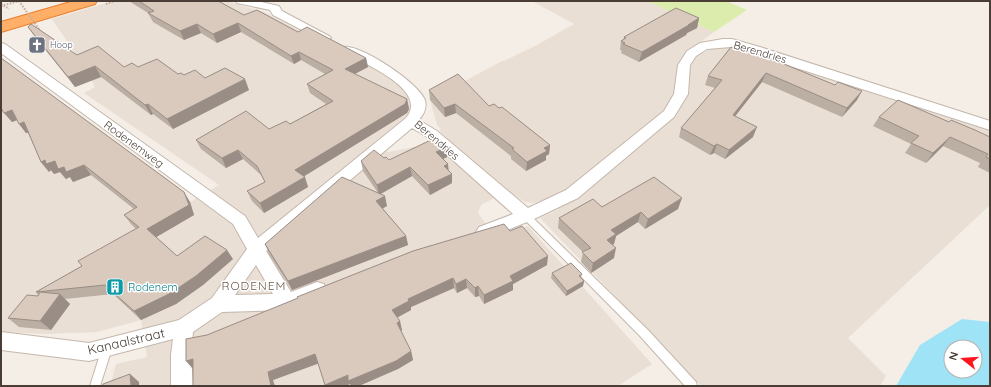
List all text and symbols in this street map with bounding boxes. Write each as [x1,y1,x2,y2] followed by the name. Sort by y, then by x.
[27,35,47,55] church icon: Hoop
[732,38,788,66] street label: Berendries
[50,39,73,50] place label: Hoop
[412,117,462,163] street label: Berendries
[101,118,167,170] street label: Rodenemweg
[105,277,125,297] building icon: Rodenem
[221,278,287,293] district label: RODENEM
[128,280,177,294] place label: Rodenem
[86,324,166,358] street label: Kanaalstraat
[943,339,983,379] north arrow
[946,350,961,362] text: N

